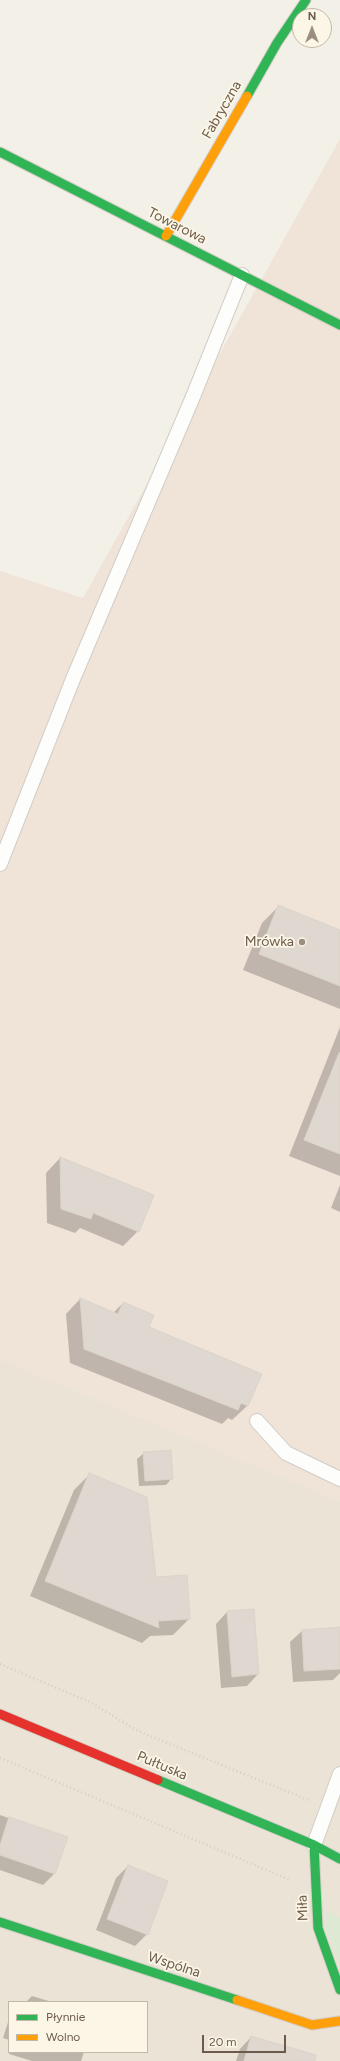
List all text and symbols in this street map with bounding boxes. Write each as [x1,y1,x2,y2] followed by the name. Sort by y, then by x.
[292,8,332,48] north arrow
[308,10,316,23] text: N
[199,78,245,142] street label: Fabryczna
[145,204,209,248] street label: Towarowa
[245,934,294,950] place label: Mrówka
[297,937,307,947] marker: Mrówka
[134,1748,190,1784] street label: Pułtuska
[294,1895,312,1921] street label: Miła
[146,1949,202,1981] street label: Wspólna
[8,2001,148,2053] legend
[46,2010,85,2024] text: Płynnie
[204,2027,288,2053] scale bar
[46,2030,80,2044] text: Wolno
[209,2035,237,2049] text: 20 m

